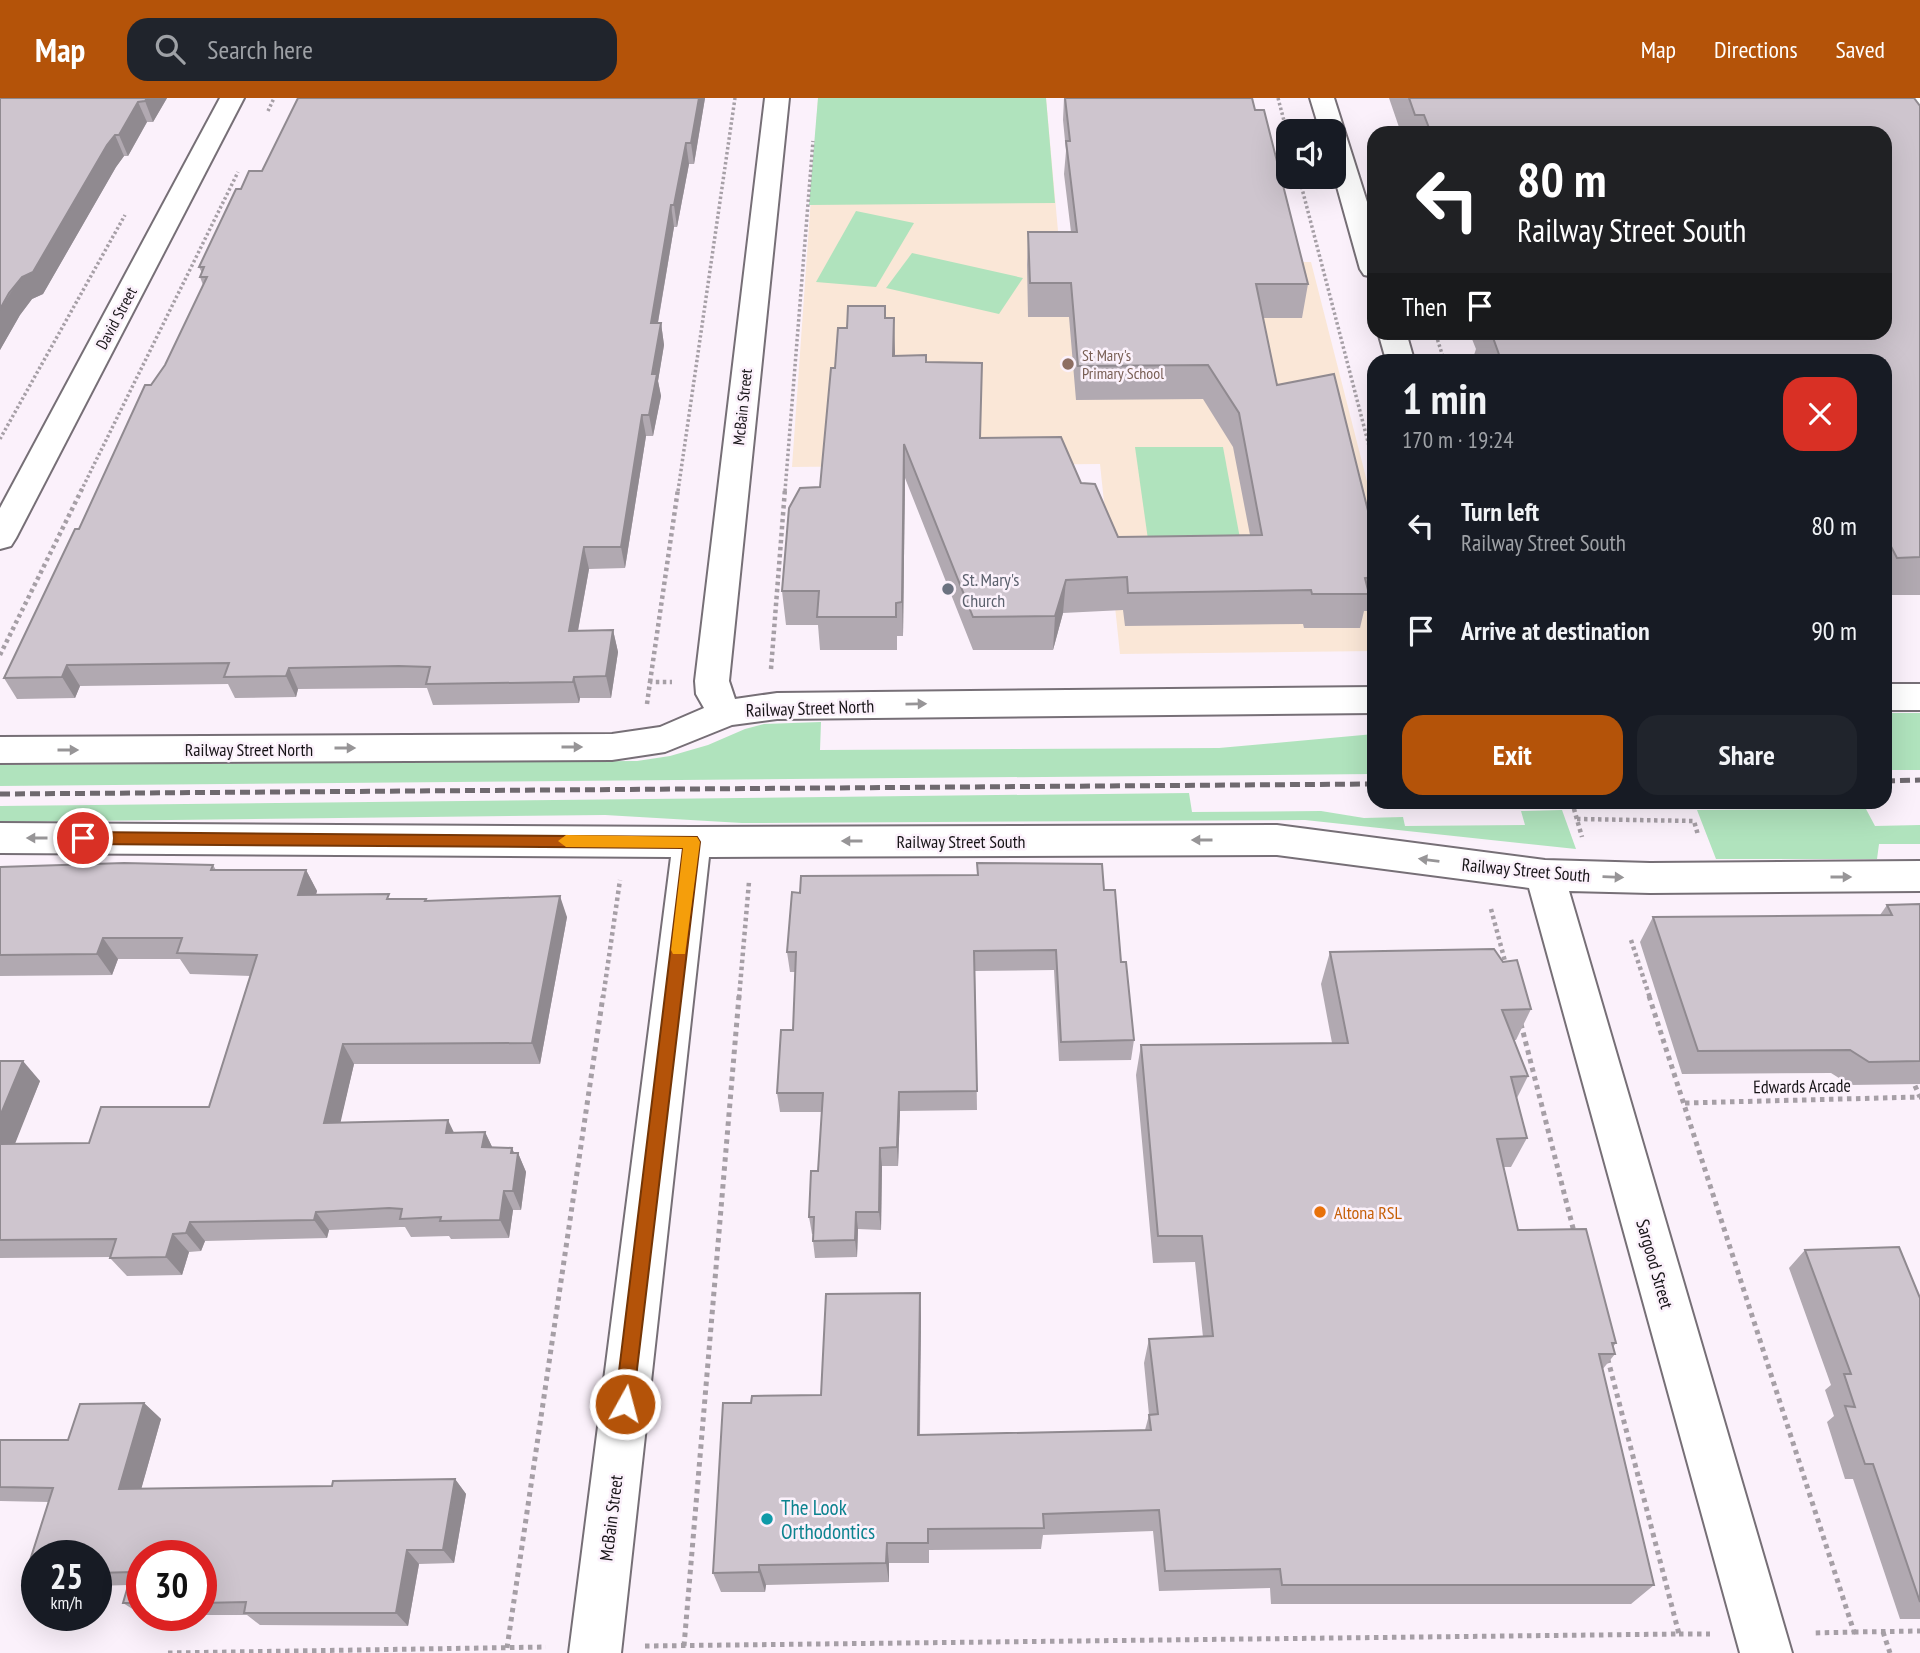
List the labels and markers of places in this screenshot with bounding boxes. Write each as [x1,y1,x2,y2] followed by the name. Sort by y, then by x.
[1082,345,1164,383] place label: St Mary's Primary School
[1060,356,1076,372] marker: St Mary's Primary School
[962,568,1019,612] place label: St. Mary's Church
[940,581,956,597] marker: St. Mary's Church
[53,808,113,868] pin
[1334,1201,1403,1224] place label: Altona RSL
[1312,1204,1328,1220] marker: Altona RSL
[781,1494,875,1545] place label: The Look Orthodontics
[759,1511,775,1527] marker: The Look Orthodontics

